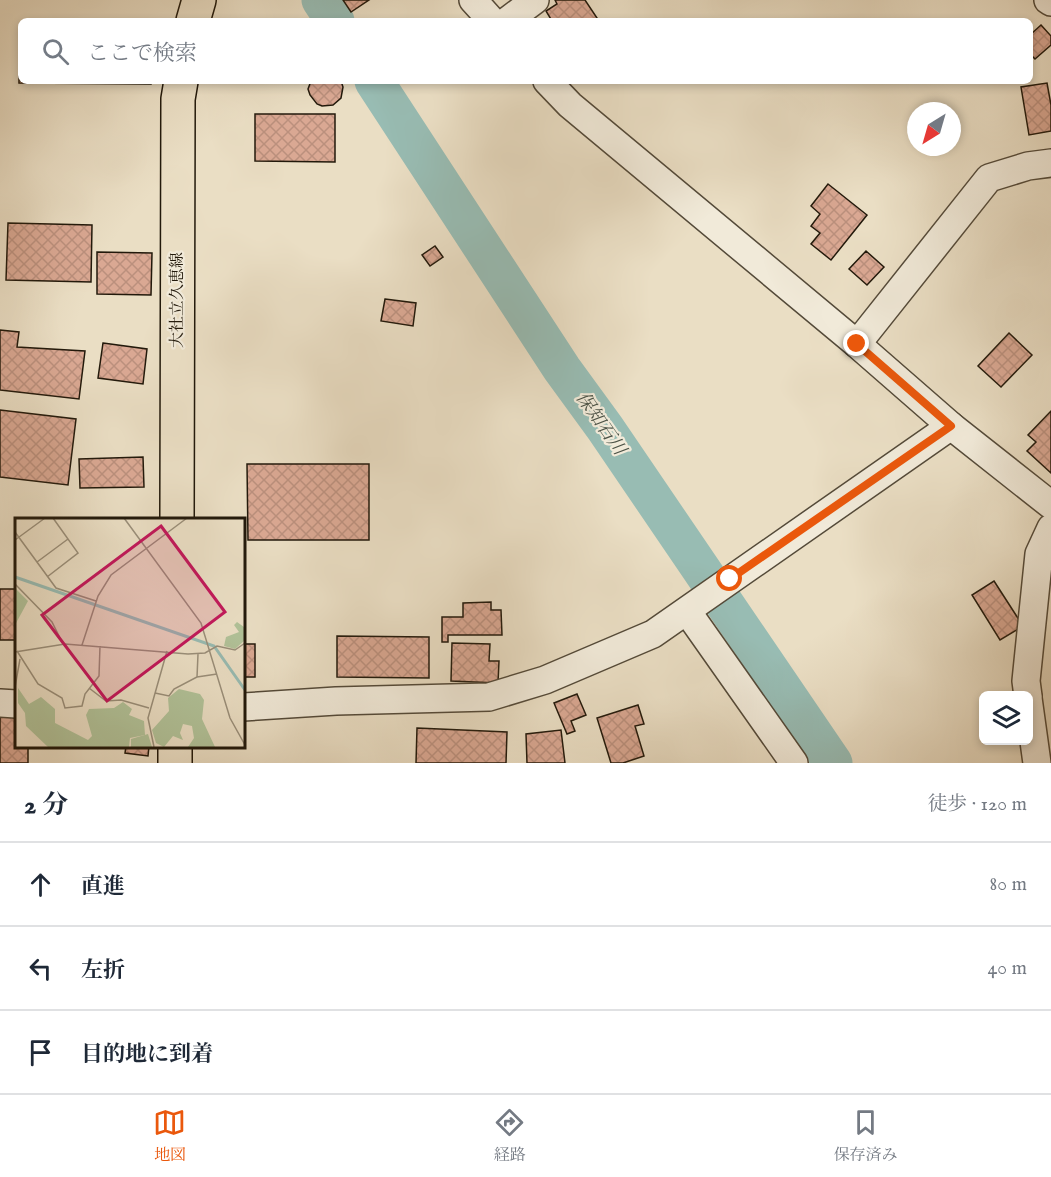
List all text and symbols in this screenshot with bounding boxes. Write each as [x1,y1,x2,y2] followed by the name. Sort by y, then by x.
[18,18,1033,84] search box
[39,35,72,68] icon: search
[87,40,197,68] text: ここで検索
[907,102,961,156] north arrow
[168,252,188,348] street label: 大社立久恵線
[843,330,869,356] route end
[570,388,631,462] water label: 保知石川
[15,518,244,748] inset map
[716,565,742,591] route start
[979,691,1033,745] map controls
[979,691,1033,745] button: layers
[24,789,68,822] text: 2 分
[927,792,1027,817] text: 徒歩 · 120 m
[24,868,57,901] icon: ahead
[990,872,1027,897] text: 80 m
[81,873,125,901] text: 直進
[24,952,57,985] icon: left
[988,956,1027,981] text: 40 m
[81,957,125,985] text: 左折
[24,1036,57,1069] icon: arrive
[81,1041,213,1069] text: 目的地に到着
[153,1106,186,1166] tab: 地図
[493,1106,526,1166] tab: 経路
[833,1106,897,1166] tab: 保存済み

